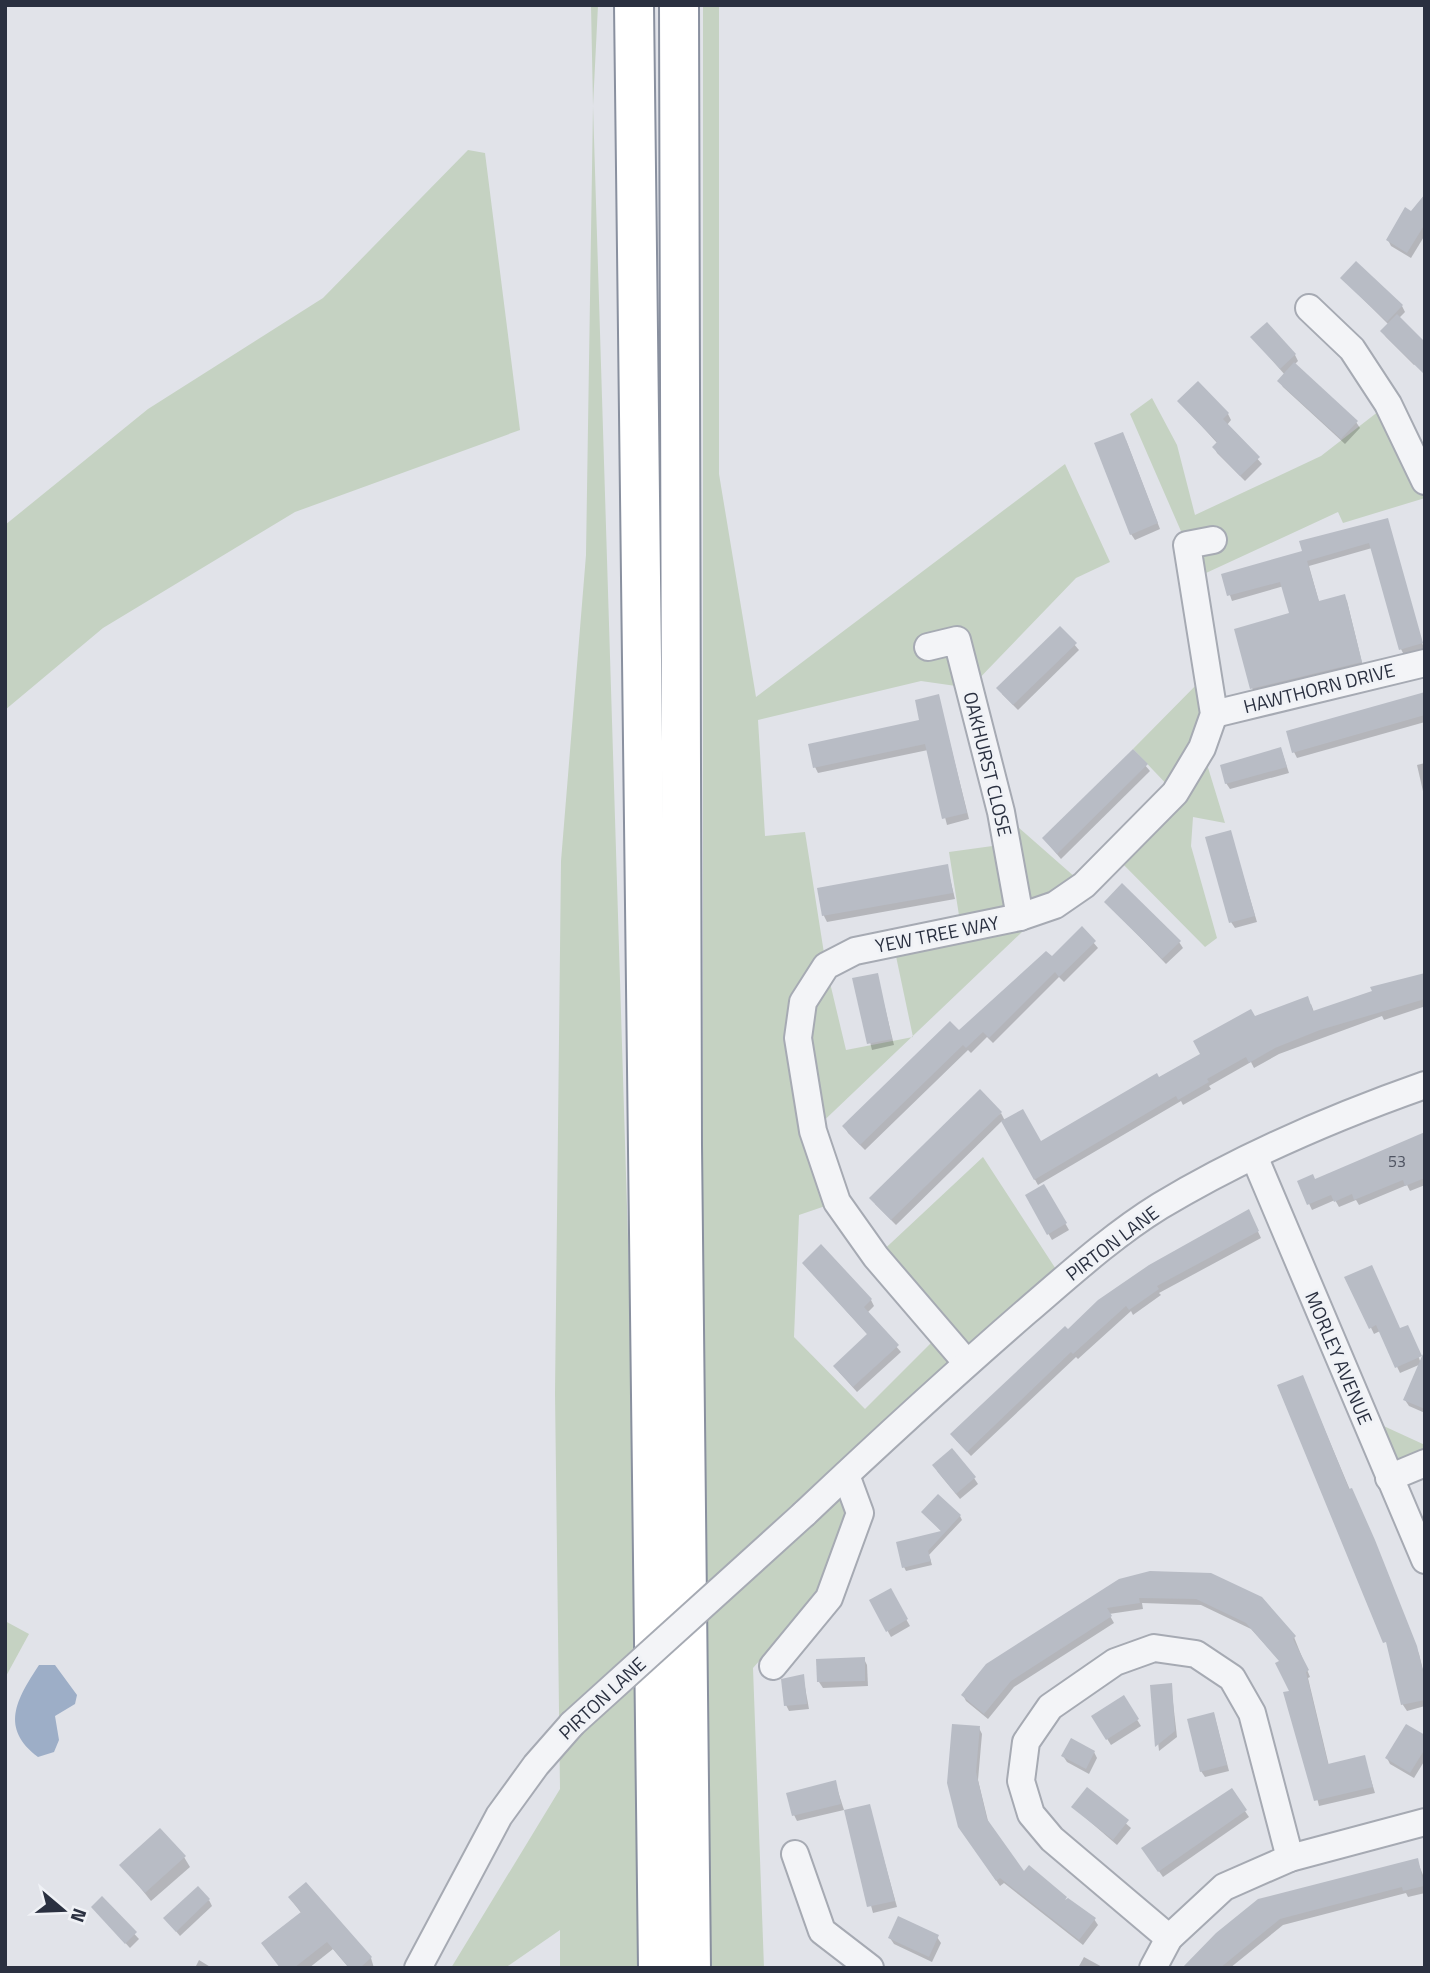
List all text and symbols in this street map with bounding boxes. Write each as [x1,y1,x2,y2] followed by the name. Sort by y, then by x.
[1240,655,1398,720] street label: HAWTHORN DRIVE
[957,689,1020,839] street label: OAKHURST CLOSE
[872,907,1002,960] street label: YEW TREE WAY
[1388,1149,1406,1173] house number: 53
[1059,1198,1165,1287] street label: PIRTON LANE
[1298,1287,1381,1429] street label: MORLEY AVENUE
[551,1649,652,1746] street label: PIRTON LANE
[28,1875,98,1945] north arrow
[64,1905,95,1927] text: N

